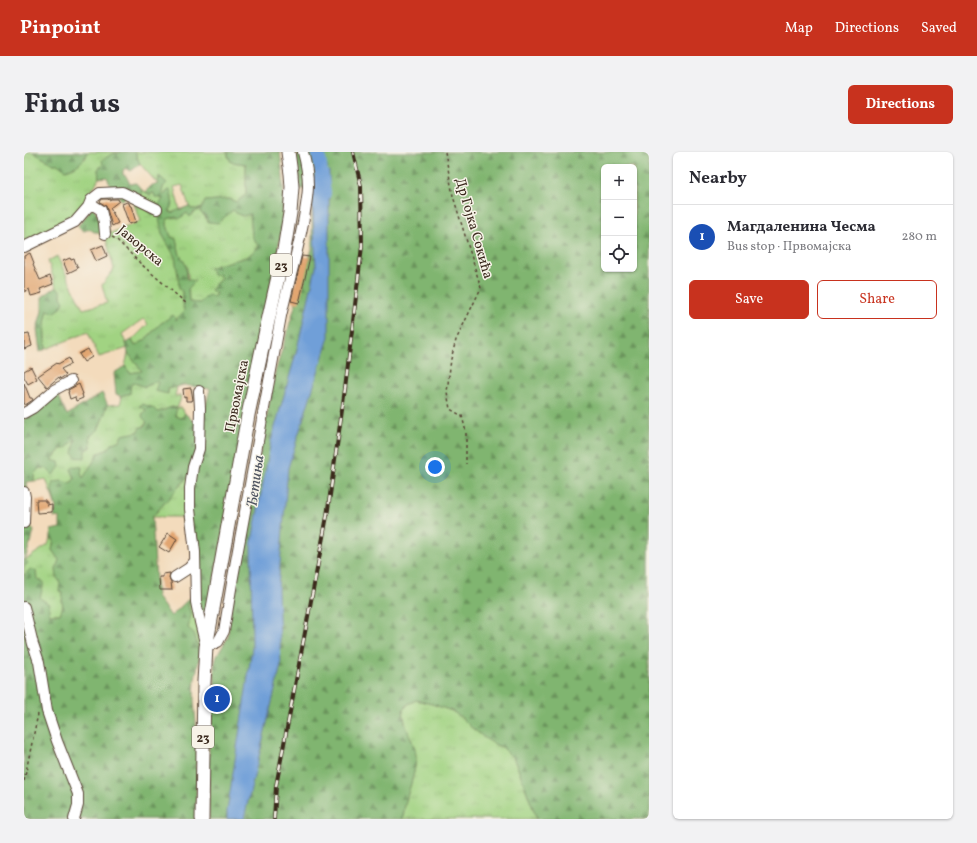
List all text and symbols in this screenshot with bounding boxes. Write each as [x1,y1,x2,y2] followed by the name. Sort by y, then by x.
[20,15,100,41] text: Pinpoint
[785,19,813,38] text: Map
[835,19,899,38] text: Directions
[921,19,957,38] text: Saved
[24,85,120,124] text: Find us
[848,85,953,124] button: Directions
[601,164,637,272] map controls
[601,164,637,200] button: +
[689,167,747,190] text: Nearby
[450,176,497,281] street label: Др Гојка Сокића
[601,200,637,236] button: −
[727,217,876,238] text: Магдаленина Чесма
[113,221,167,271] street label: Јаворска
[699,228,705,246] text: 1
[901,228,937,246] text: 280 m
[601,236,637,272] button: locate
[727,238,851,256] text: Bus stop · Првомајска
[270,254,292,276] road number: 23
[689,280,809,319] button: Save
[817,280,937,319] button: Share
[221,358,254,434] street label: Првомајска
[242,454,271,509] water label: Ђетиња
[425,457,445,477] your location
[204,684,230,714] pin: 1
[192,726,214,748] road number: 23

